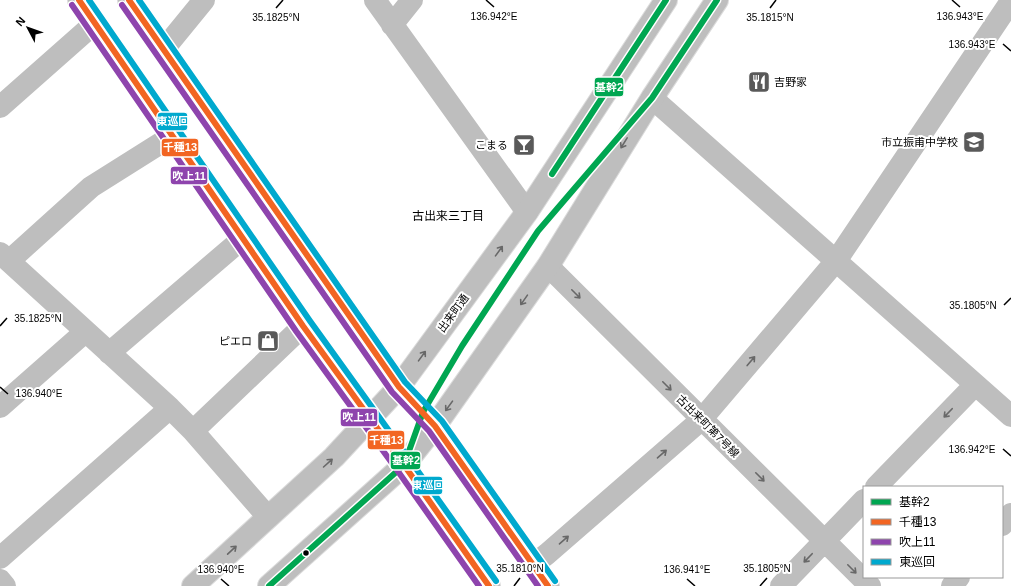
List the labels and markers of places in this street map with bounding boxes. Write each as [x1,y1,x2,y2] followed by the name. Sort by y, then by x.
[746,69,772,95] restaurant icon: 吉野家
[774,76,807,88] place label: 吉野家
[961,129,987,155] school or university icon: 市立振甫中学校
[511,132,537,158] bar icon: こまる
[881,136,958,148] place label: 市立振甫中学校
[475,139,508,151] place label: こまる
[255,328,281,354] shop icon: ピエロ
[219,335,252,347] place label: ピエロ
[301,548,311,558] unlabelled marker

